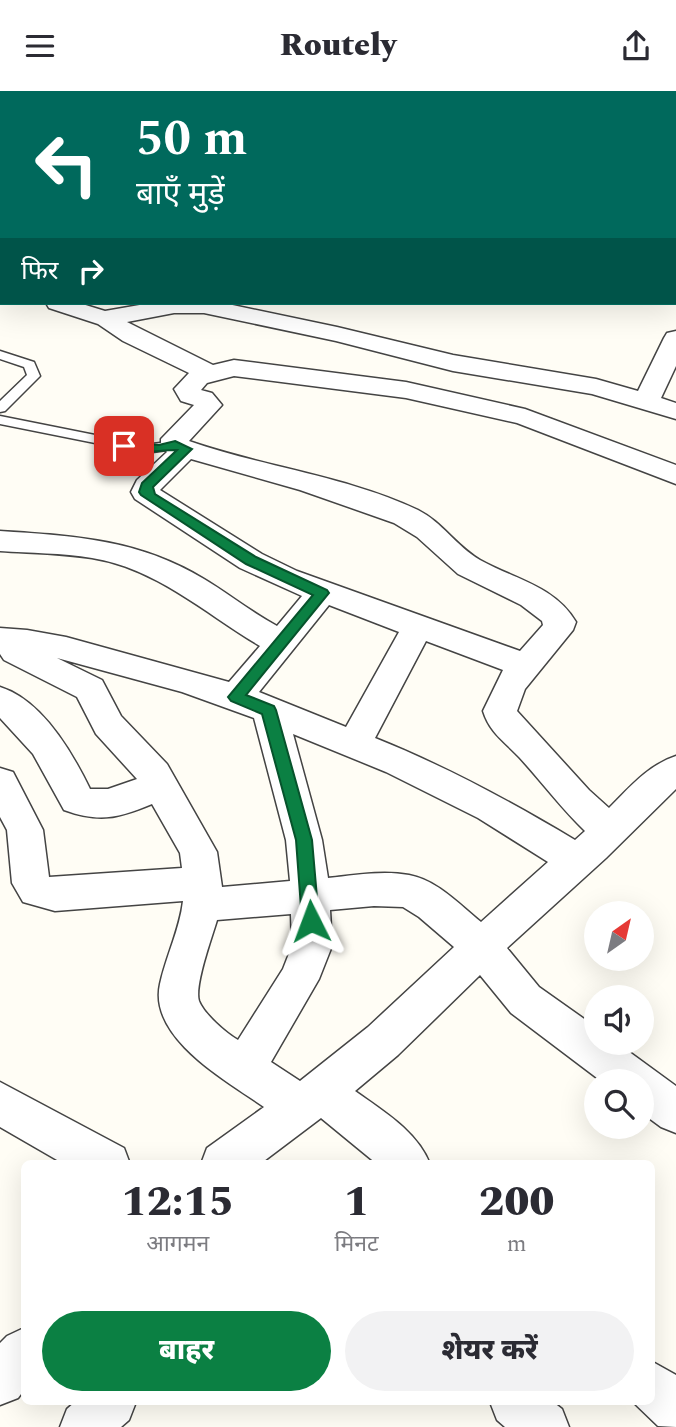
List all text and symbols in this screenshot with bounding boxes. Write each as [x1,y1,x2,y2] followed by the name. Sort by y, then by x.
[280,21,396,70] text: Routely
[21,27,59,65] icon: menu
[617,27,655,65] icon: share
[136,102,247,177] text: 50 m
[21,119,112,210] icon: left
[136,170,225,219] text: बाएँ मुड़ें
[21,251,58,291] text: फिर
[72,252,110,290] icon: right
[94,416,154,476] pin
[105,427,143,465] icon: arrive
[274,884,348,958] position arrow
[584,901,654,971] north arrow
[584,901,654,1139] map controls
[584,985,654,1055] button: sound
[584,1069,654,1139] button: search
[121,1171,234,1234] text: 12:15
[344,1171,369,1234] text: 1
[479,1171,555,1234] text: 200
[146,1227,209,1262] text: आगमन
[334,1227,379,1262] text: मिनट
[507,1227,527,1262] text: m
[42,1311,331,1391] button: बाहर
[345,1311,634,1391] button: शेयर करें

